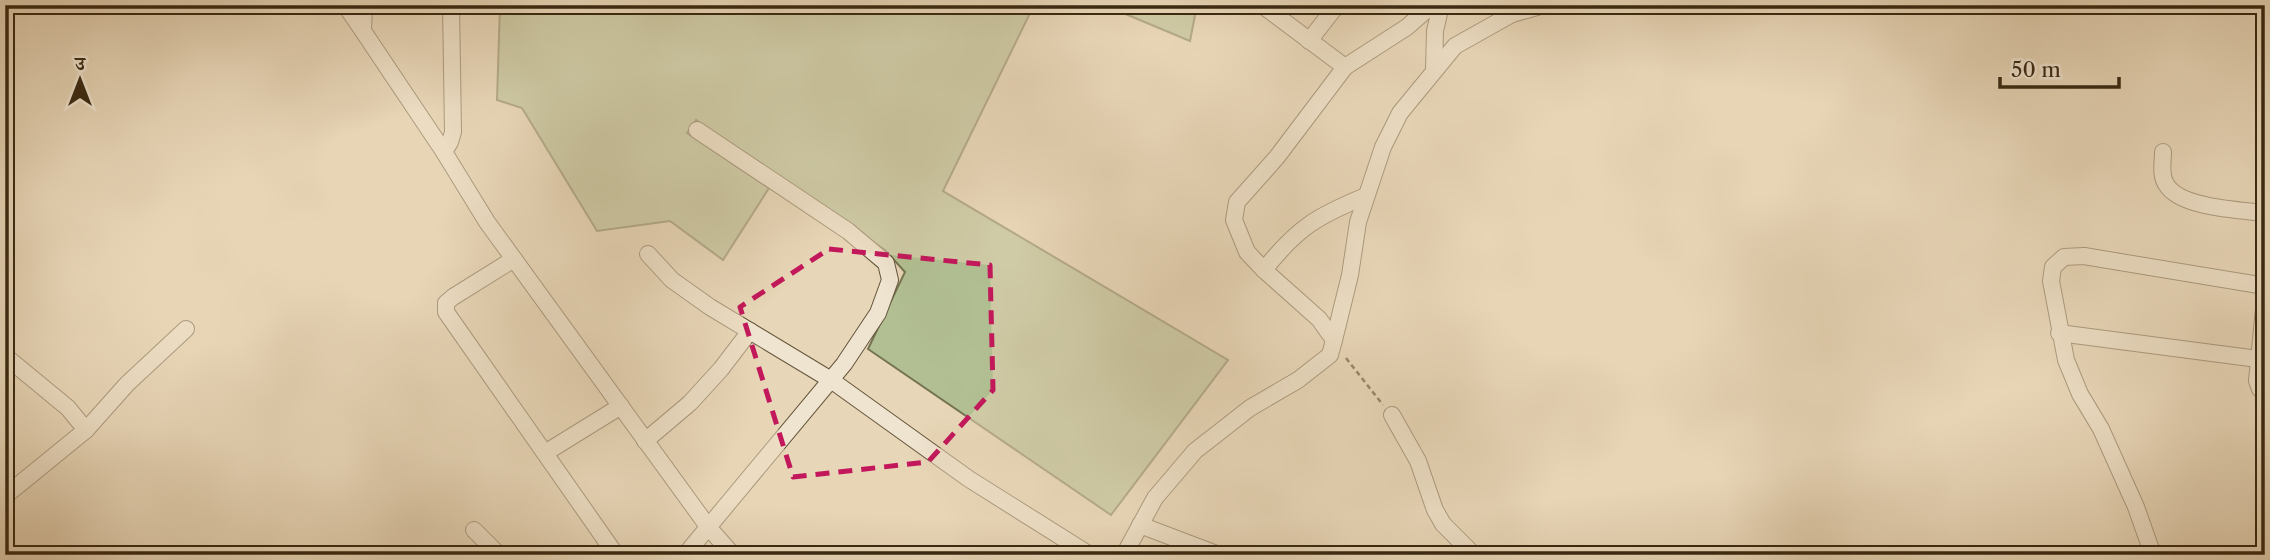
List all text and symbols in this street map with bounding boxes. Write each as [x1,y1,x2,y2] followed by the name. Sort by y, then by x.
[46,46,116,116] north arrow
[2000,46,2120,90] scale bar
[73,52,86,75] text: उ
[2011,57,2061,82] text: 50 m

